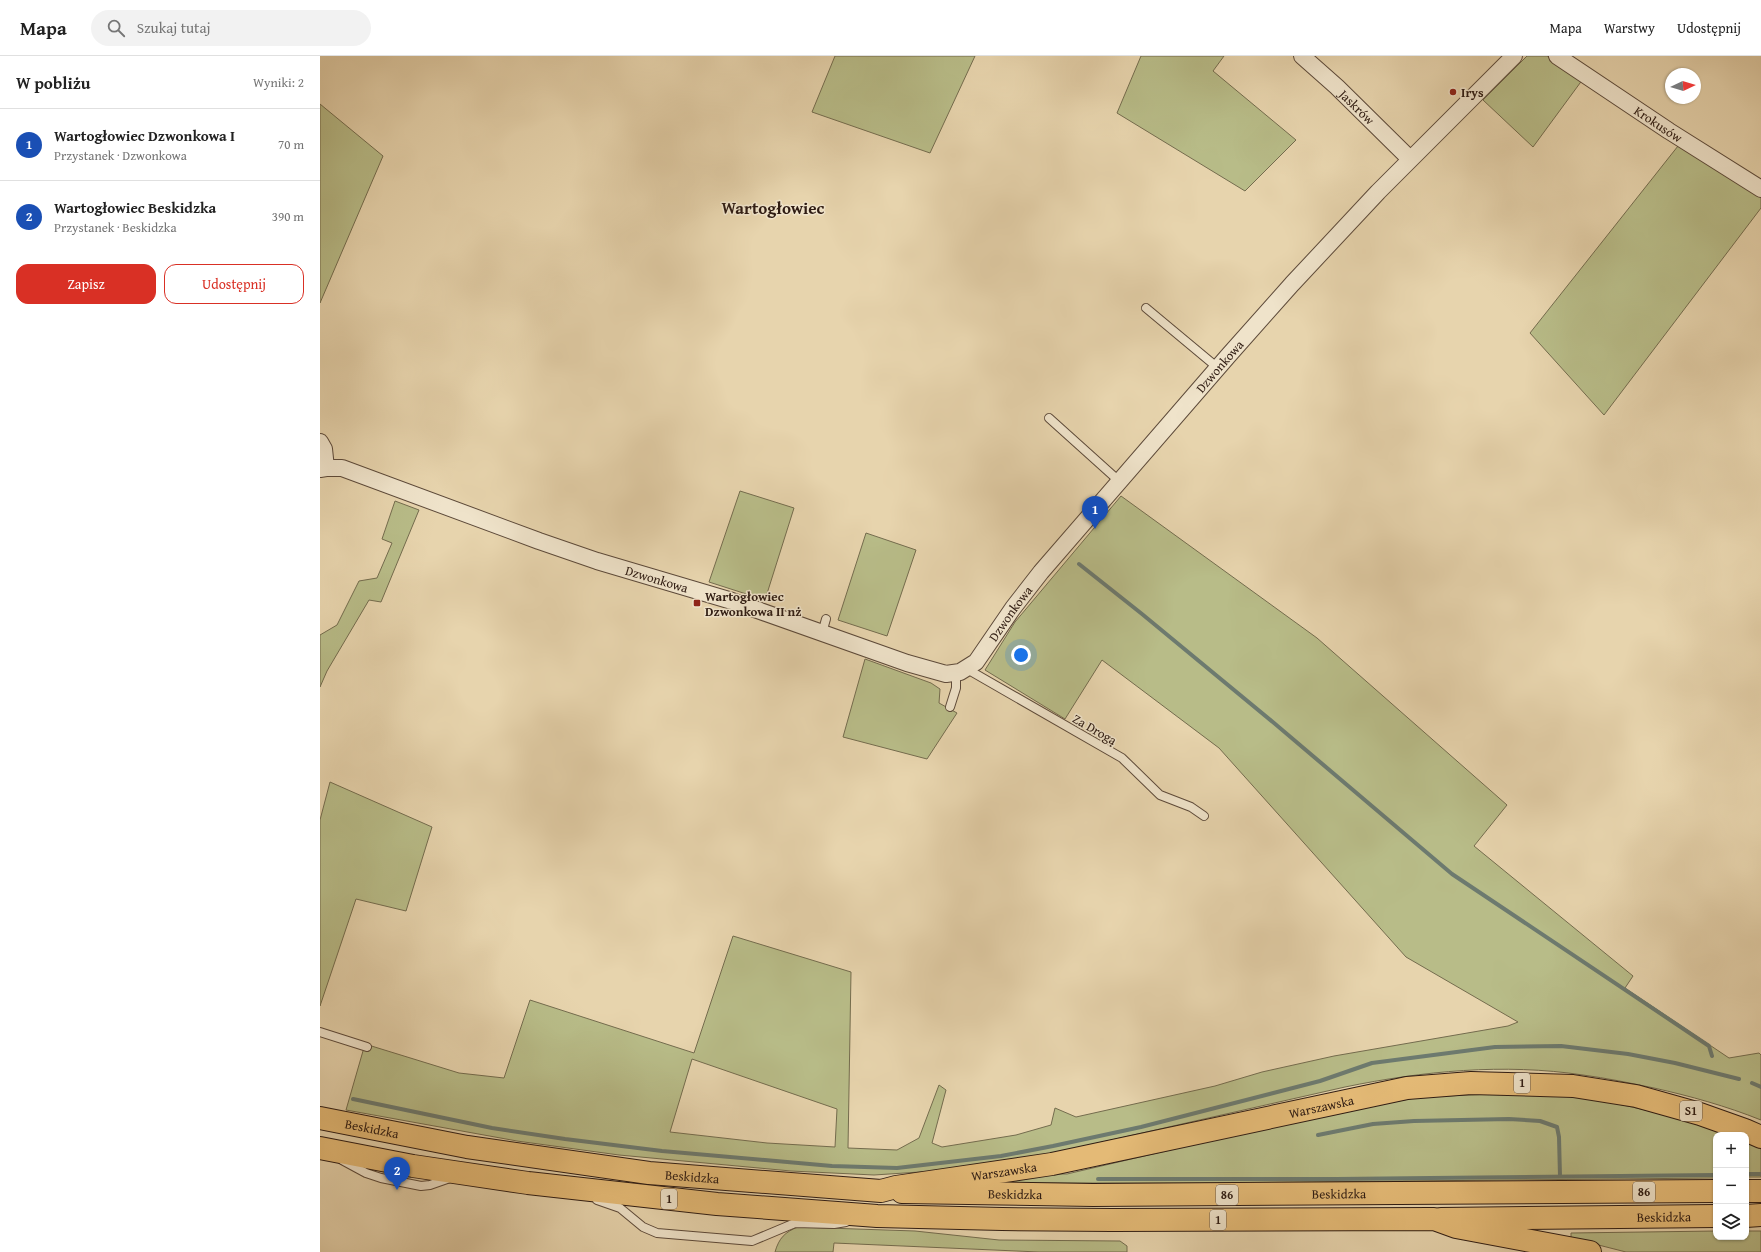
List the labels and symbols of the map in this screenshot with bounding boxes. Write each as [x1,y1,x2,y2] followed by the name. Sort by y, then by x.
[1665,68,1701,104] north arrow
[1461,83,1484,102] place label: Irys
[1333,84,1379,130] street label: Jaskrów
[1448,87,1458,97] marker: Irys
[1630,101,1687,148] street label: Krokusów
[722,195,825,220] district label: Wartogłowiec
[1191,335,1249,397] street label: Dzwonkowa
[1082,496,1108,529] pin: 1
[623,561,691,598] street label: Dzwonkowa
[984,581,1038,645] street label: Dzwonkowa
[705,587,801,621] place label: Wartogłowiec Dzwonkowa II nż
[692,598,702,608] marker: Wartogłowiec Dzwonkowa II nż
[1011,645,1031,665] your location
[1069,709,1121,750] street label: Za Drogą
[1514,1073,1530,1093] road number: 1
[1287,1090,1357,1123] street label: Warszawska
[1680,1101,1702,1121] road number: S1
[343,1114,401,1143] street label: Beskidzka
[384,1157,410,1190] pin: 2
[970,1157,1039,1186] street label: Warszawska
[664,1165,721,1188] street label: Beskidzka
[1633,1182,1655,1202] road number: 86
[988,1184,1043,1204] street label: Beskidzka
[1312,1184,1367,1204] street label: Beskidzka
[1216,1185,1238,1205] road number: 86
[661,1189,677,1209] road number: 1
[1637,1207,1692,1227] street label: Beskidzka
[1210,1210,1226,1230] road number: 1

